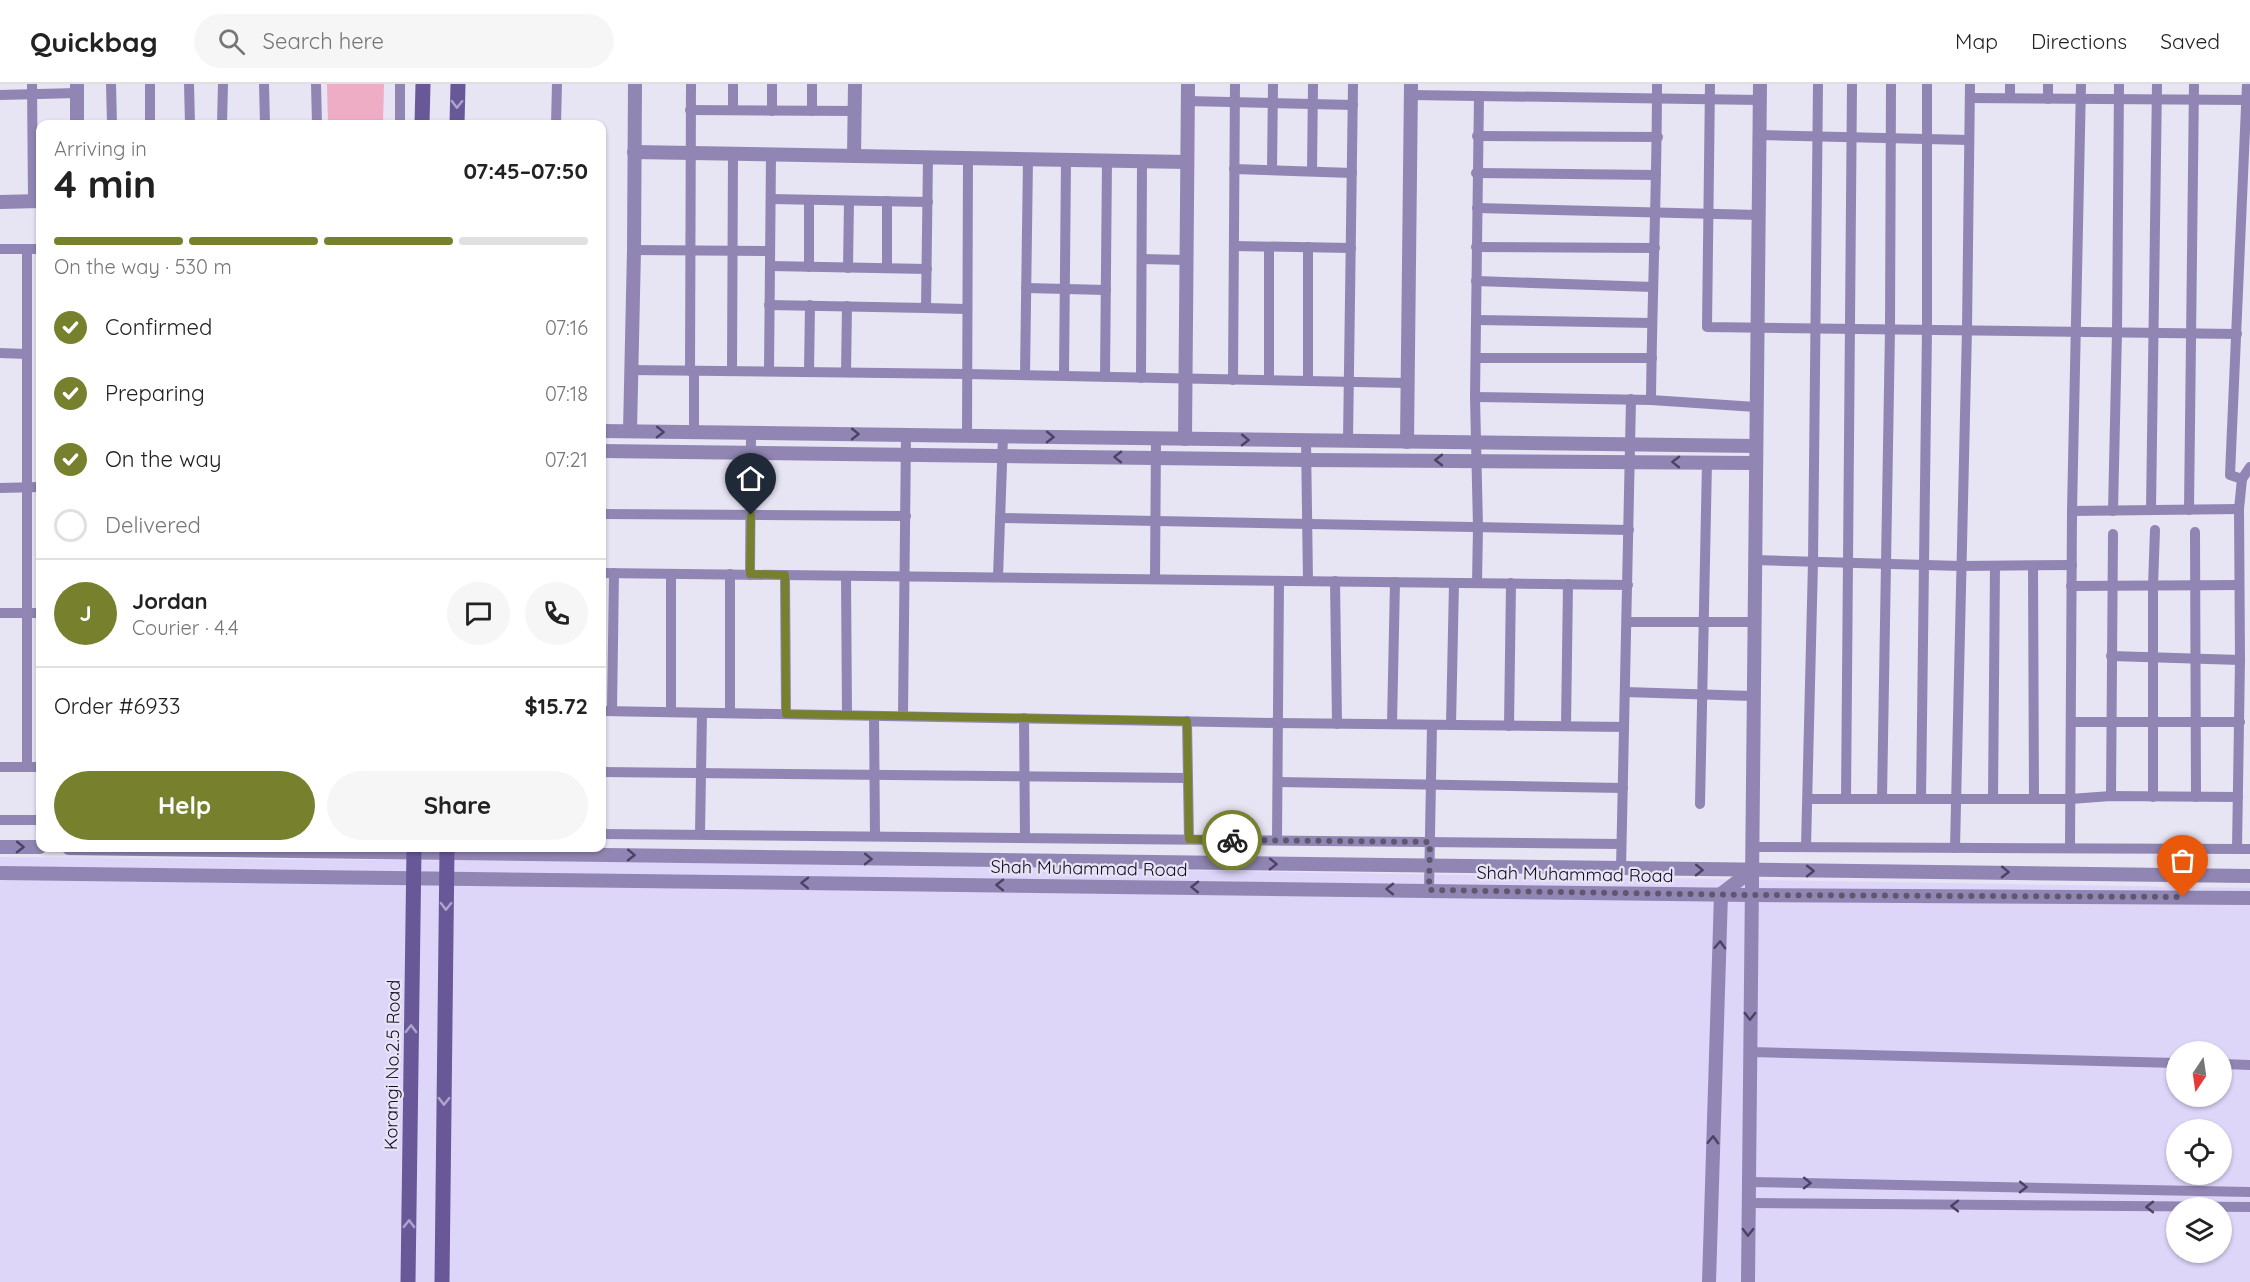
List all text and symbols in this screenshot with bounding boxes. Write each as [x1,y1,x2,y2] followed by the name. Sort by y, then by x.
[194,14,614,68] search box
[30,24,158,59] text: Quickbag
[215,25,248,58] icon: search
[263,27,384,55] text: Search here
[1955,28,1998,54] text: Map
[2031,28,2127,54] text: Directions
[2160,28,2220,54] text: Saved
[451,100,463,109] one-way arrow
[54,136,147,161] text: Arriving in
[463,157,588,185] text: 07:45–07:50
[54,159,156,208] text: 4 min
[54,254,232,279] text: On the way · 530 m
[54,311,87,344] icon: check
[105,313,212,341] text: Confirmed
[545,315,588,340] text: 07:16
[54,377,87,410] icon: check
[105,379,205,407] text: Preparing
[545,381,588,406] text: 07:18
[655,426,664,438] one-way arrow
[850,428,859,441] one-way arrow
[1045,431,1054,443] one-way arrow
[1240,434,1249,446] one-way arrow
[54,443,87,476] icon: check
[105,445,221,473] text: On the way
[545,447,588,472] text: 07:21
[1113,451,1122,463] one-way arrow
[725,453,776,515] pin
[1434,454,1443,466] one-way arrow
[1671,455,1680,468] one-way arrow
[734,462,767,495] icon: home
[105,511,201,539] text: Delivered
[447,582,510,645] button: chat
[525,582,588,645] button: phone
[132,587,208,615] text: Jordan
[79,599,92,627] text: J
[132,615,238,640] text: Courier · 4.4
[54,692,181,720] text: Order #6933
[524,692,588,720] text: $15.72
[54,771,315,840] button: Help
[327,771,588,840] button: Share
[1202,810,1262,870] courier
[1216,824,1249,857] icon: bike
[2157,835,2208,897] pin
[16,841,25,853] one-way arrow
[2166,844,2199,877] icon: bag
[627,849,636,862] one-way arrow
[864,853,873,865] one-way arrow
[990,855,1188,881] street label: Shah Muhammad Road
[1268,858,1277,870] one-way arrow
[1476,861,1674,887] street label: Shah Muhammad Road
[1694,864,1703,876] one-way arrow
[1805,865,1814,877] one-way arrow
[2000,866,2009,878] one-way arrow
[800,877,809,889] one-way arrow
[995,879,1004,891] one-way arrow
[1190,881,1199,893] one-way arrow
[1385,883,1394,895] one-way arrow
[440,901,453,910] one-way arrow
[1713,940,1726,949] one-way arrow
[379,980,405,1150] street label: Korangi No.2.5 Road
[1744,1012,1756,1021] one-way arrow
[405,1024,418,1033] one-way arrow
[2166,1041,2232,1107] north arrow
[2166,1041,2232,1263] map controls
[438,1096,450,1105] one-way arrow
[2166,1119,2232,1185] button: locate
[1707,1135,1719,1144] one-way arrow
[1803,1177,1812,1189] one-way arrow
[2019,1181,2028,1194] one-way arrow
[2166,1197,2232,1263] button: layers
[1950,1200,1959,1212] one-way arrow
[2145,1201,2154,1213] one-way arrow
[403,1219,415,1228] one-way arrow
[1742,1227,1754,1236] one-way arrow

